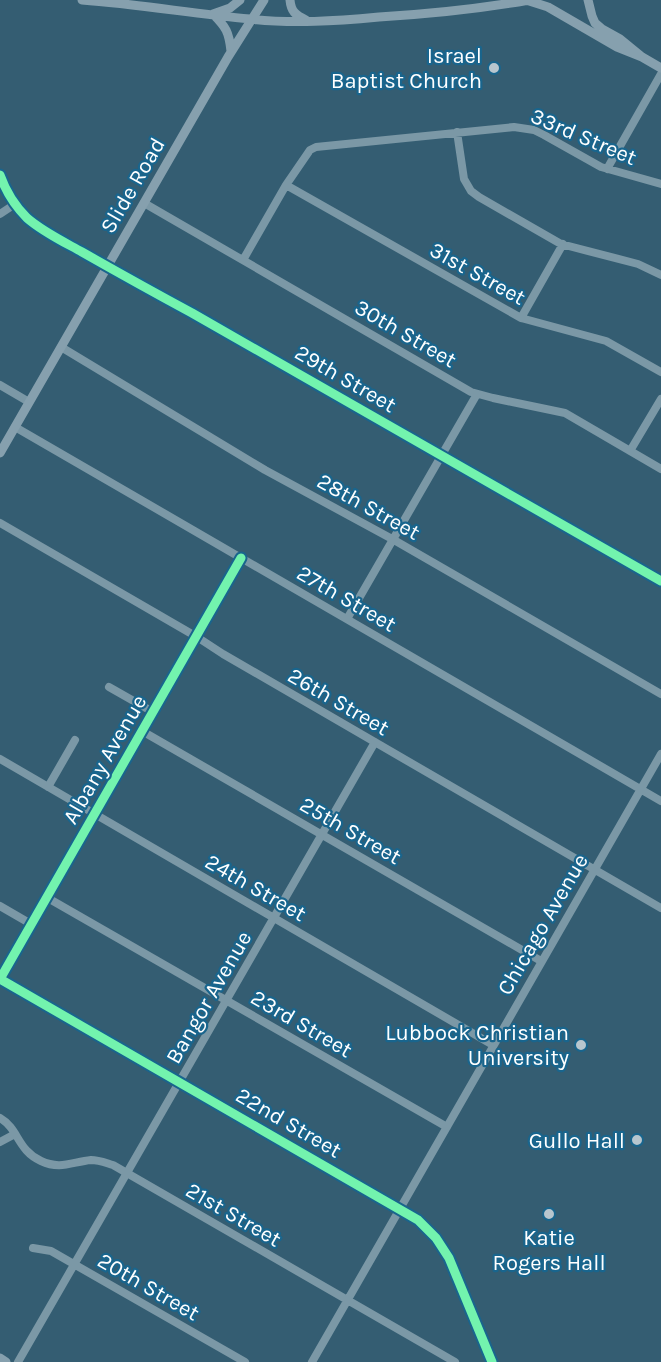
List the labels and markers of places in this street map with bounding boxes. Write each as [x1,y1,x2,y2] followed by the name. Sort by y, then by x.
[331,43,482,94] place label: Israel Baptist Church
[487,61,501,75] marker: Israel Baptist Church
[385,1020,569,1071] place label: Lubbock Christian University
[574,1038,588,1052] marker: Lubbock Christian University
[529,1128,625,1154] place label: Gullo Hall
[630,1133,644,1147] marker: Gullo Hall
[542,1207,556,1221] marker: Katie Rogers Hall
[492,1225,606,1276] place label: Katie Rogers Hall

